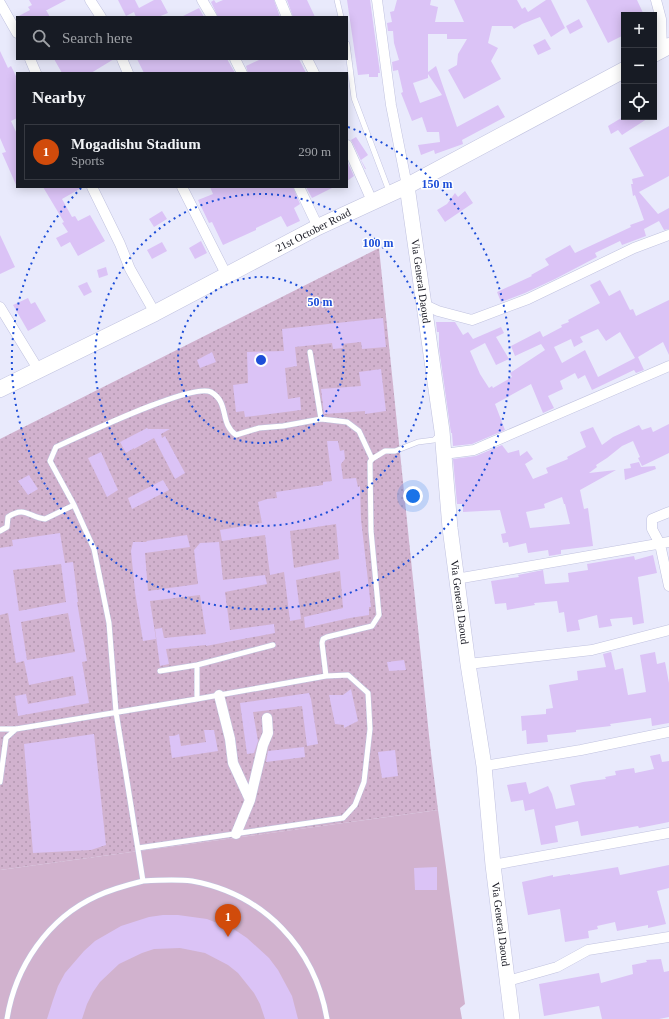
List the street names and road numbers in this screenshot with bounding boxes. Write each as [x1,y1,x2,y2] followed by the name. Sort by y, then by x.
[274,206,353,254] street label: 21st October Road
[409,238,433,324] street label: Via General Daoud
[449,559,471,645] street label: Via General Daoud
[490,881,512,967] street label: Via General Daoud

